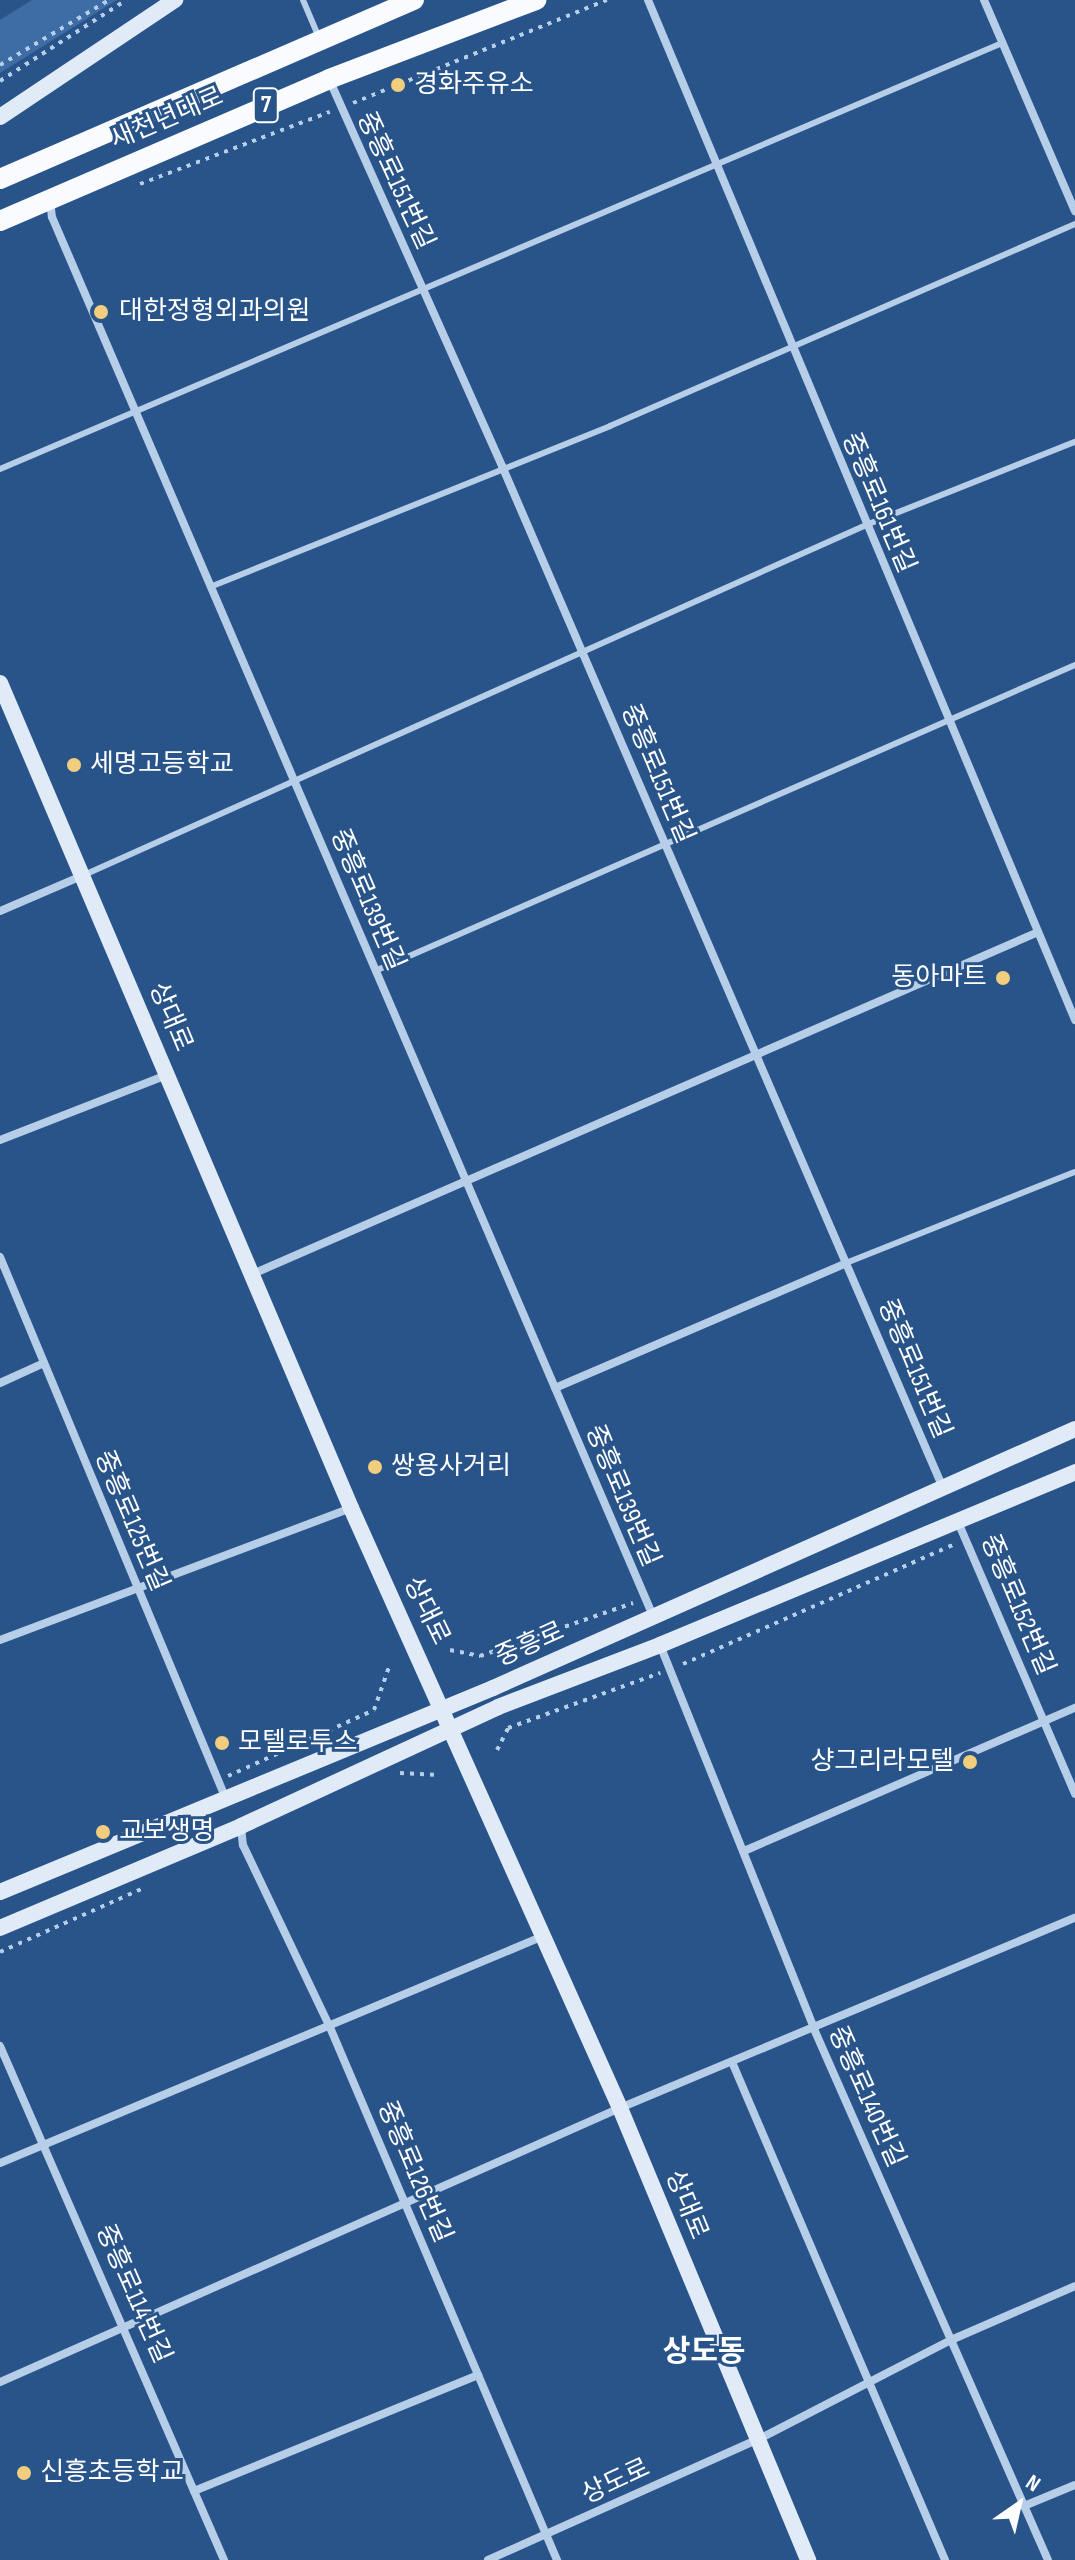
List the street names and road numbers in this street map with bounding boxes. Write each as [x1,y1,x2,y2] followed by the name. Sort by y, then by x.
[106,81,228,157] street label: 새천년대로
[252,85,280,125] road number: 7
[350,107,440,255] street label: 중흥로151번길
[834,428,922,578] street label: 중흥로161번길
[614,700,700,848] street label: 중흥로151번길
[323,824,411,976] street label: 중흥로139번길
[142,978,198,1056] street label: 상대로
[871,1295,957,1443] street label: 중흥로151번길
[578,1420,666,1572] street label: 중흥로139번길
[87,1446,175,1596] street label: 중흥로125번길
[973,1530,1061,1680] street label: 중흥로152번길
[396,1572,456,1650] street label: 상대로
[491,1616,569,1674] street label: 중흥로
[821,2022,911,2172] street label: 중흥로140번길
[370,2096,458,2248] street label: 중흥로126번길
[658,2166,714,2244] street label: 상대로
[89,2220,177,2368] street label: 중흥로114번길
[577,2453,655,2511] street label: 상도로

